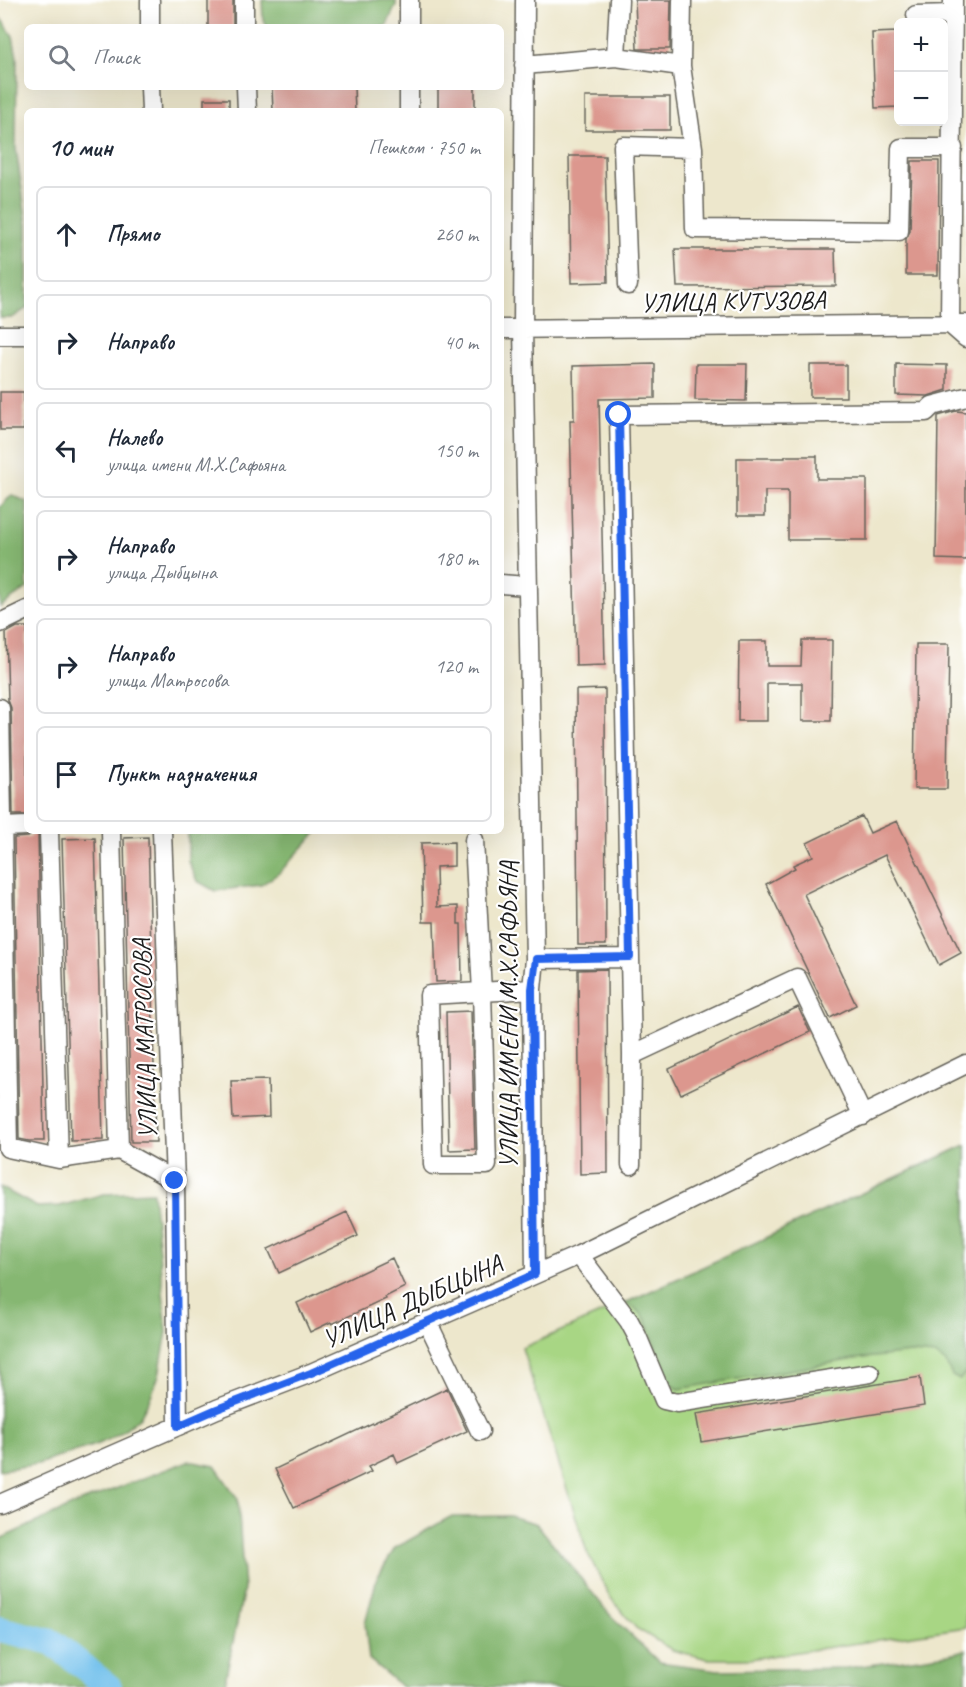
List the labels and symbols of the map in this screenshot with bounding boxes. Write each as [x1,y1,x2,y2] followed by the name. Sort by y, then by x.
[640,283,828,320] street label: УЛИЦА КУТУЗОВА
[605,401,631,427] route start
[492,860,525,1169] street label: УЛИЦА ИМЕНИ М.Х.САФЬЯНА
[124,936,164,1140] street label: УЛИЦА МАТРОСОВА
[161,1167,187,1193] route end
[317,1246,509,1356] street label: УЛИЦА ДЫБЦЫНА

